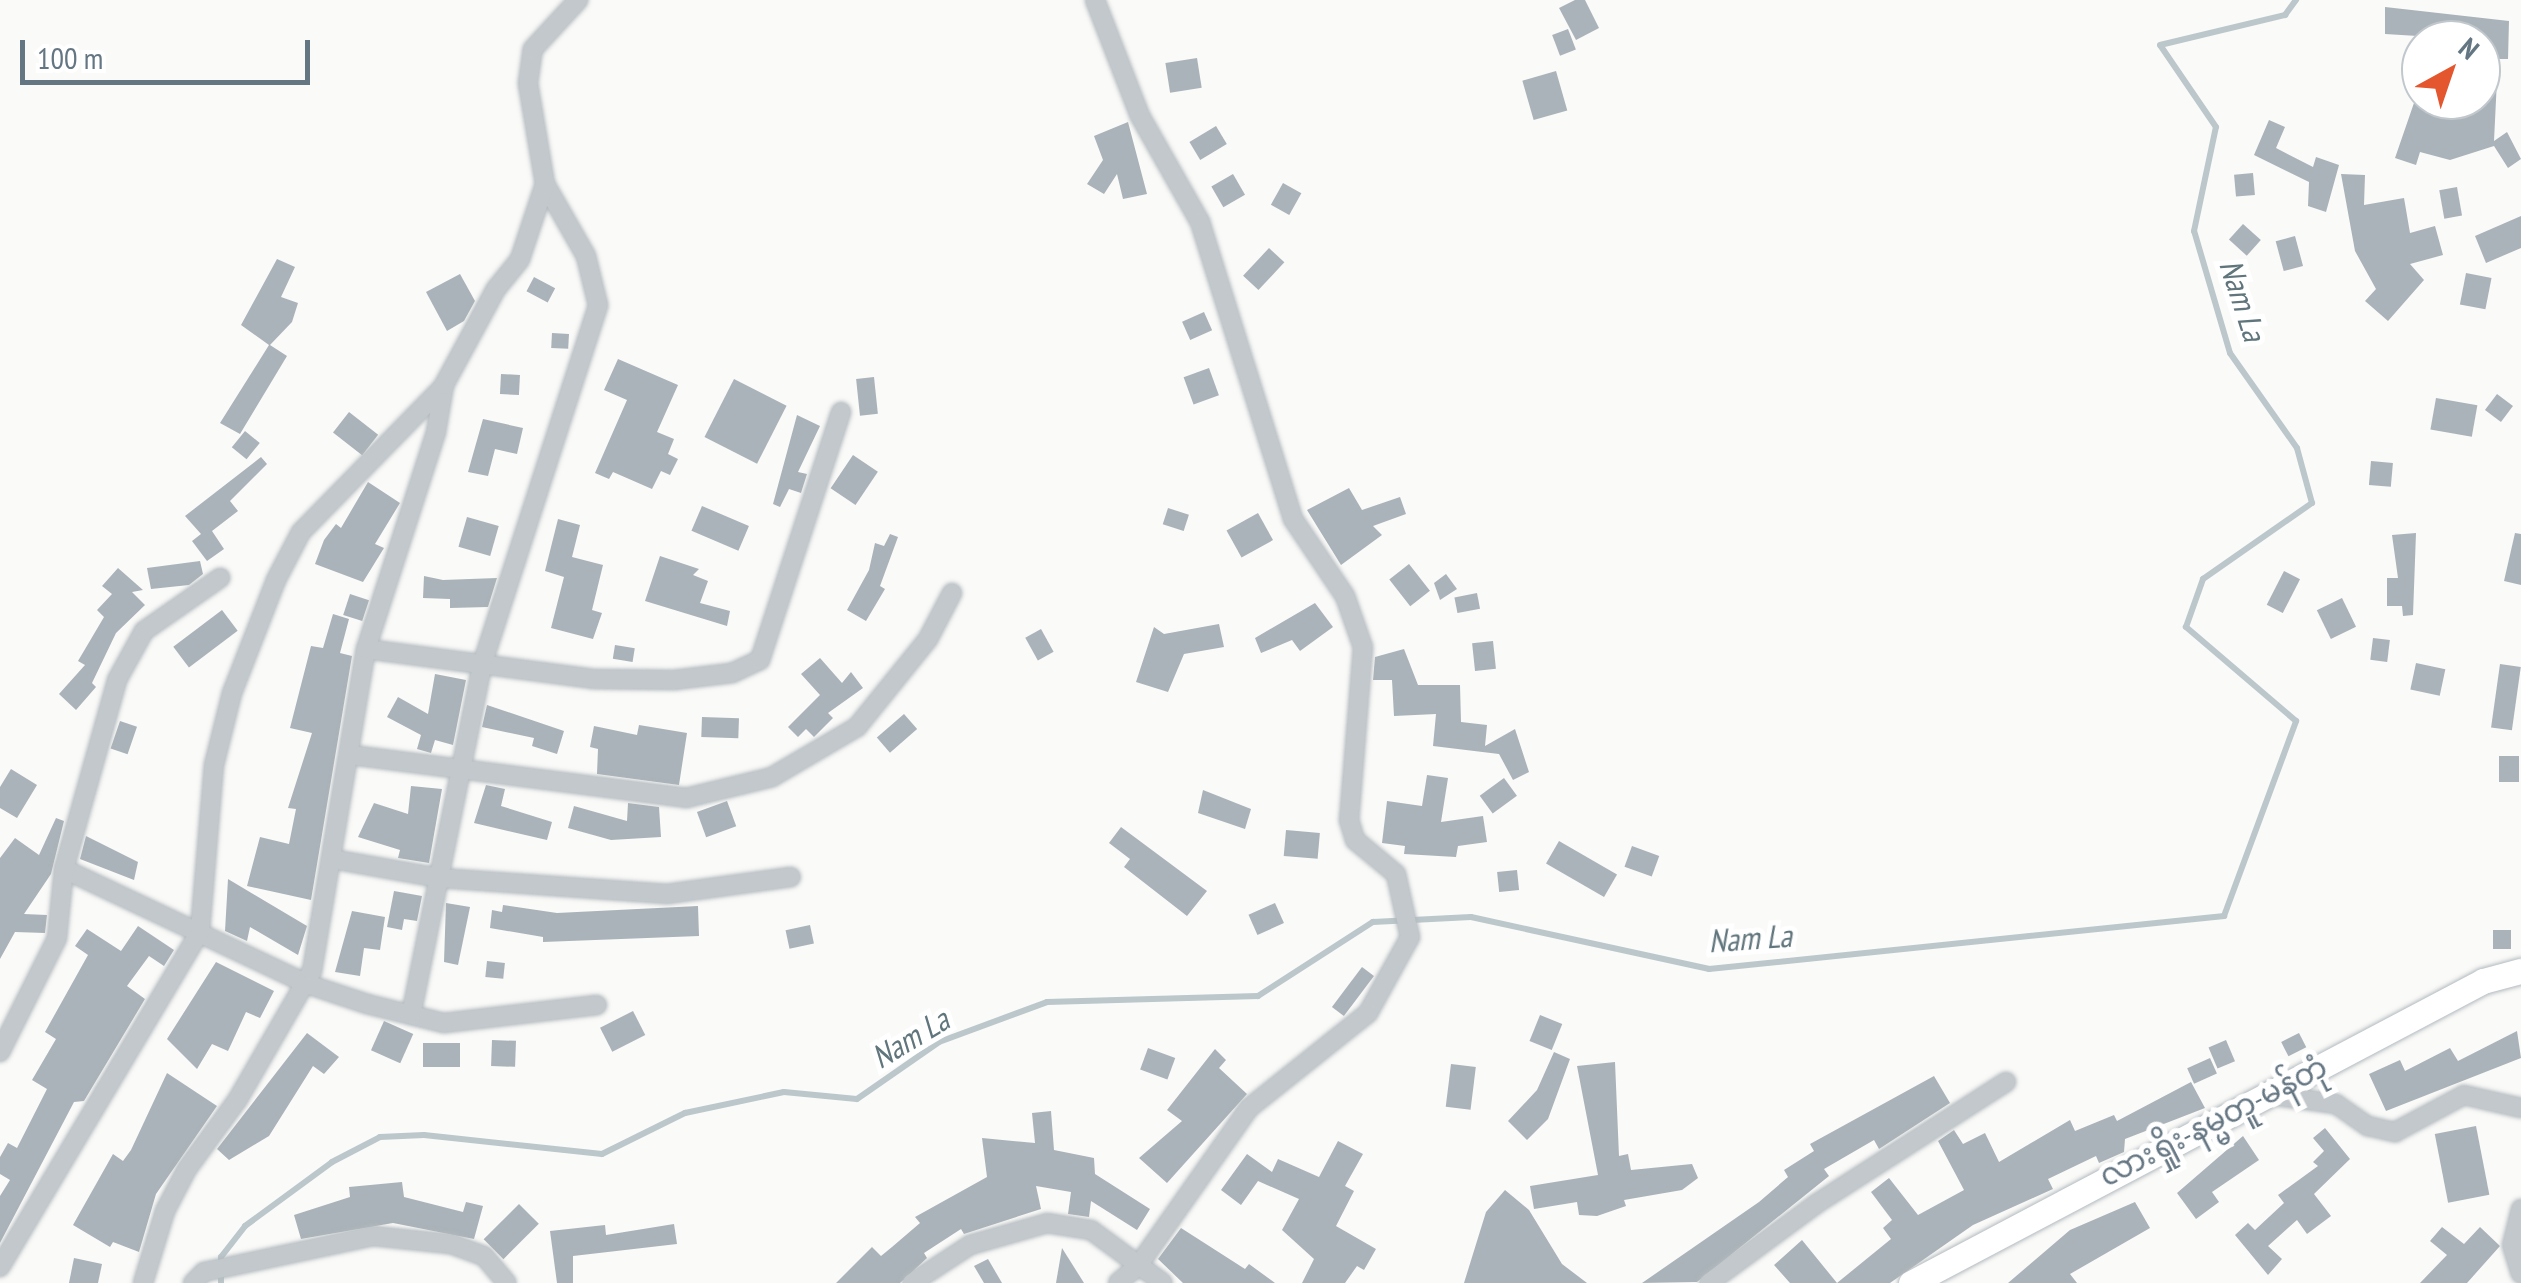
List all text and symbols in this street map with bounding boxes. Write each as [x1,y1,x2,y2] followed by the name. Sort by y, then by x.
[25,20,315,82] scale bar
[2401,20,2501,120] north arrow
[2452,29,2487,67] text: N
[37,38,103,77] text: 100 m
[2212,254,2274,346] water label: Nam La
[1707,916,1793,960] water label: Nam La
[864,1000,956,1076] water label: Nam La
[2093,1048,2333,1194] street label: လားရှိုး-နမ္မတူ-မန်တုံ

